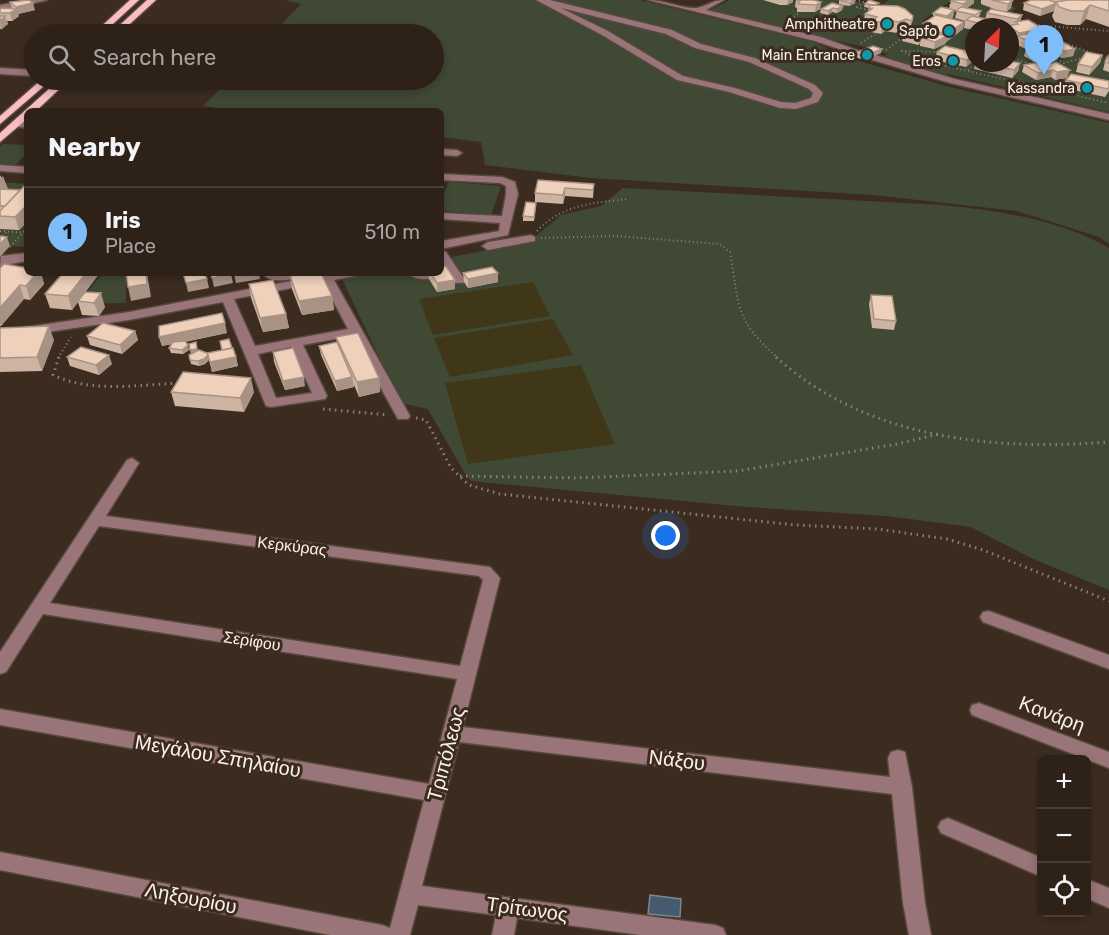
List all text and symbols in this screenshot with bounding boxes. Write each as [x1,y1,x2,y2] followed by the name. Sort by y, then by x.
[785,16,875,33] place label: Amphitheatre
[880,17,894,31] marker: Amphitheatre
[965,18,1019,72] north arrow
[899,23,937,40] place label: Sapfo
[24,24,444,90] search box
[942,24,956,38] marker: Sapfo
[1024,26,1064,75] pin: 1
[45,41,78,74] icon: search
[93,44,216,71] text: Search here
[762,47,855,64] place label: Main Entrance
[860,48,874,62] marker: Main Entrance
[912,53,941,70] place label: Eros
[946,54,960,68] marker: Eros
[1007,80,1075,97] place label: Kassandra
[1080,81,1094,95] marker: Kassandra
[48,132,141,163] text: Nearby
[105,207,141,234] text: Iris
[63,220,72,244] text: 1
[364,220,420,244] text: 510 m
[105,234,156,258] text: Place
[651,521,680,550] your location
[256,532,328,560] street label: Κερκύρας
[222,627,282,655] street label: Σερίφου
[1016,690,1088,738] street label: Κανάρη
[422,704,470,804] street label: Τριπόλεως
[133,730,303,782] street label: Μεγάλου Σπηλαίου
[648,745,706,775] street label: Νάξου
[1037,755,1091,917] map controls
[1037,755,1091,809] button: +
[1037,809,1091,863] button: −
[1037,863,1091,917] button: locate
[143,877,239,919] street label: Ληξουρίου
[485,891,570,927] street label: Τρίτωνος

